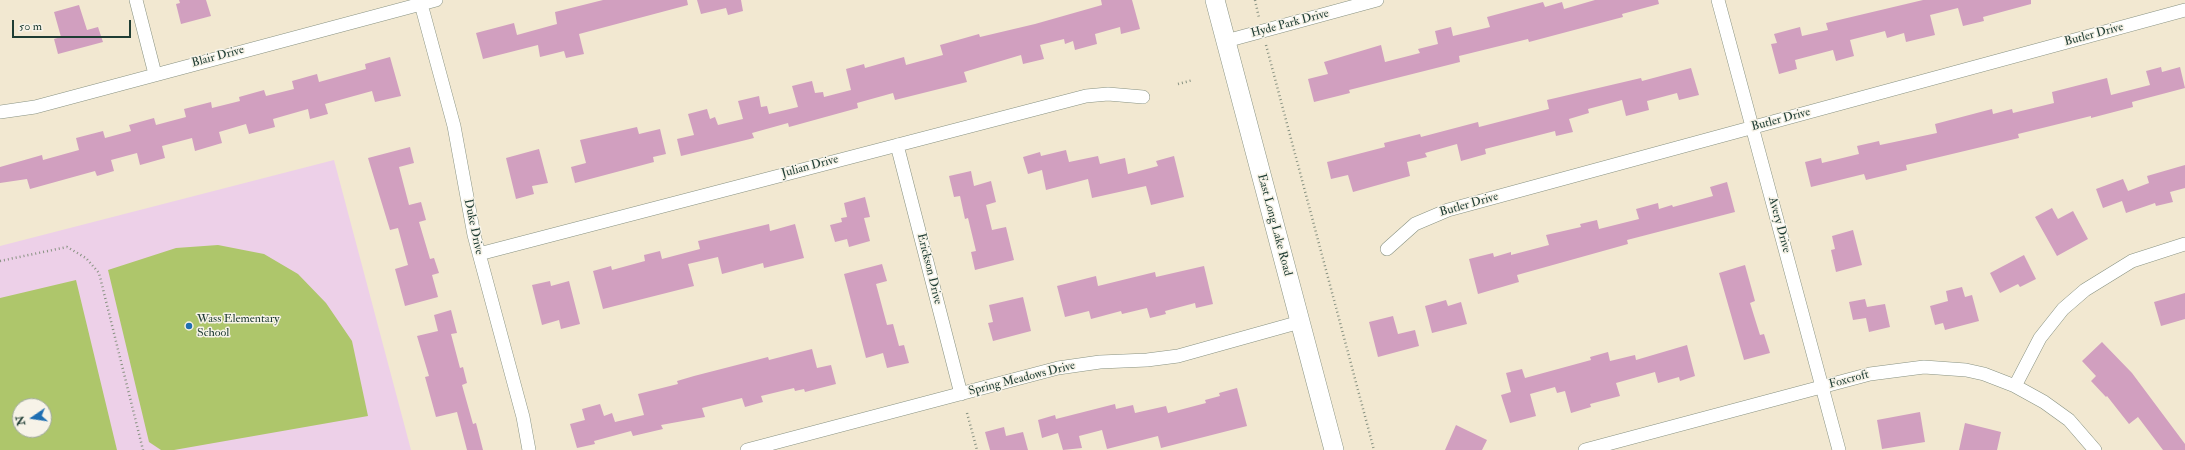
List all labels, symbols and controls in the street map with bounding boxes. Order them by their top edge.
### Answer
street label: Hyde Park Drive [1249,7,1331,41]
scale bar [14,12,133,38]
text: 50 m [19,19,42,34]
street label: Butler Drive [2063,20,2125,50]
street label: Blair Drive [190,43,246,71]
street label: Butler Drive [1750,105,1812,135]
street label: Julian Drive [780,153,840,181]
street label: East Long Lake Road [1253,172,1295,278]
street label: Butler Drive [1438,190,1500,220]
street label: Avery Drive [1765,196,1793,254]
street label: Duke Drive [460,198,486,256]
street label: Erickson Drive [913,232,945,306]
place label: Wass Elementary School [197,312,280,340]
marker: Wass Elementary School [184,321,194,331]
street label: Spring Meadows Drive [967,359,1077,399]
street label: Foxcroft [1827,368,1871,392]
north arrow [12,398,52,438]
text: N [13,414,28,427]

